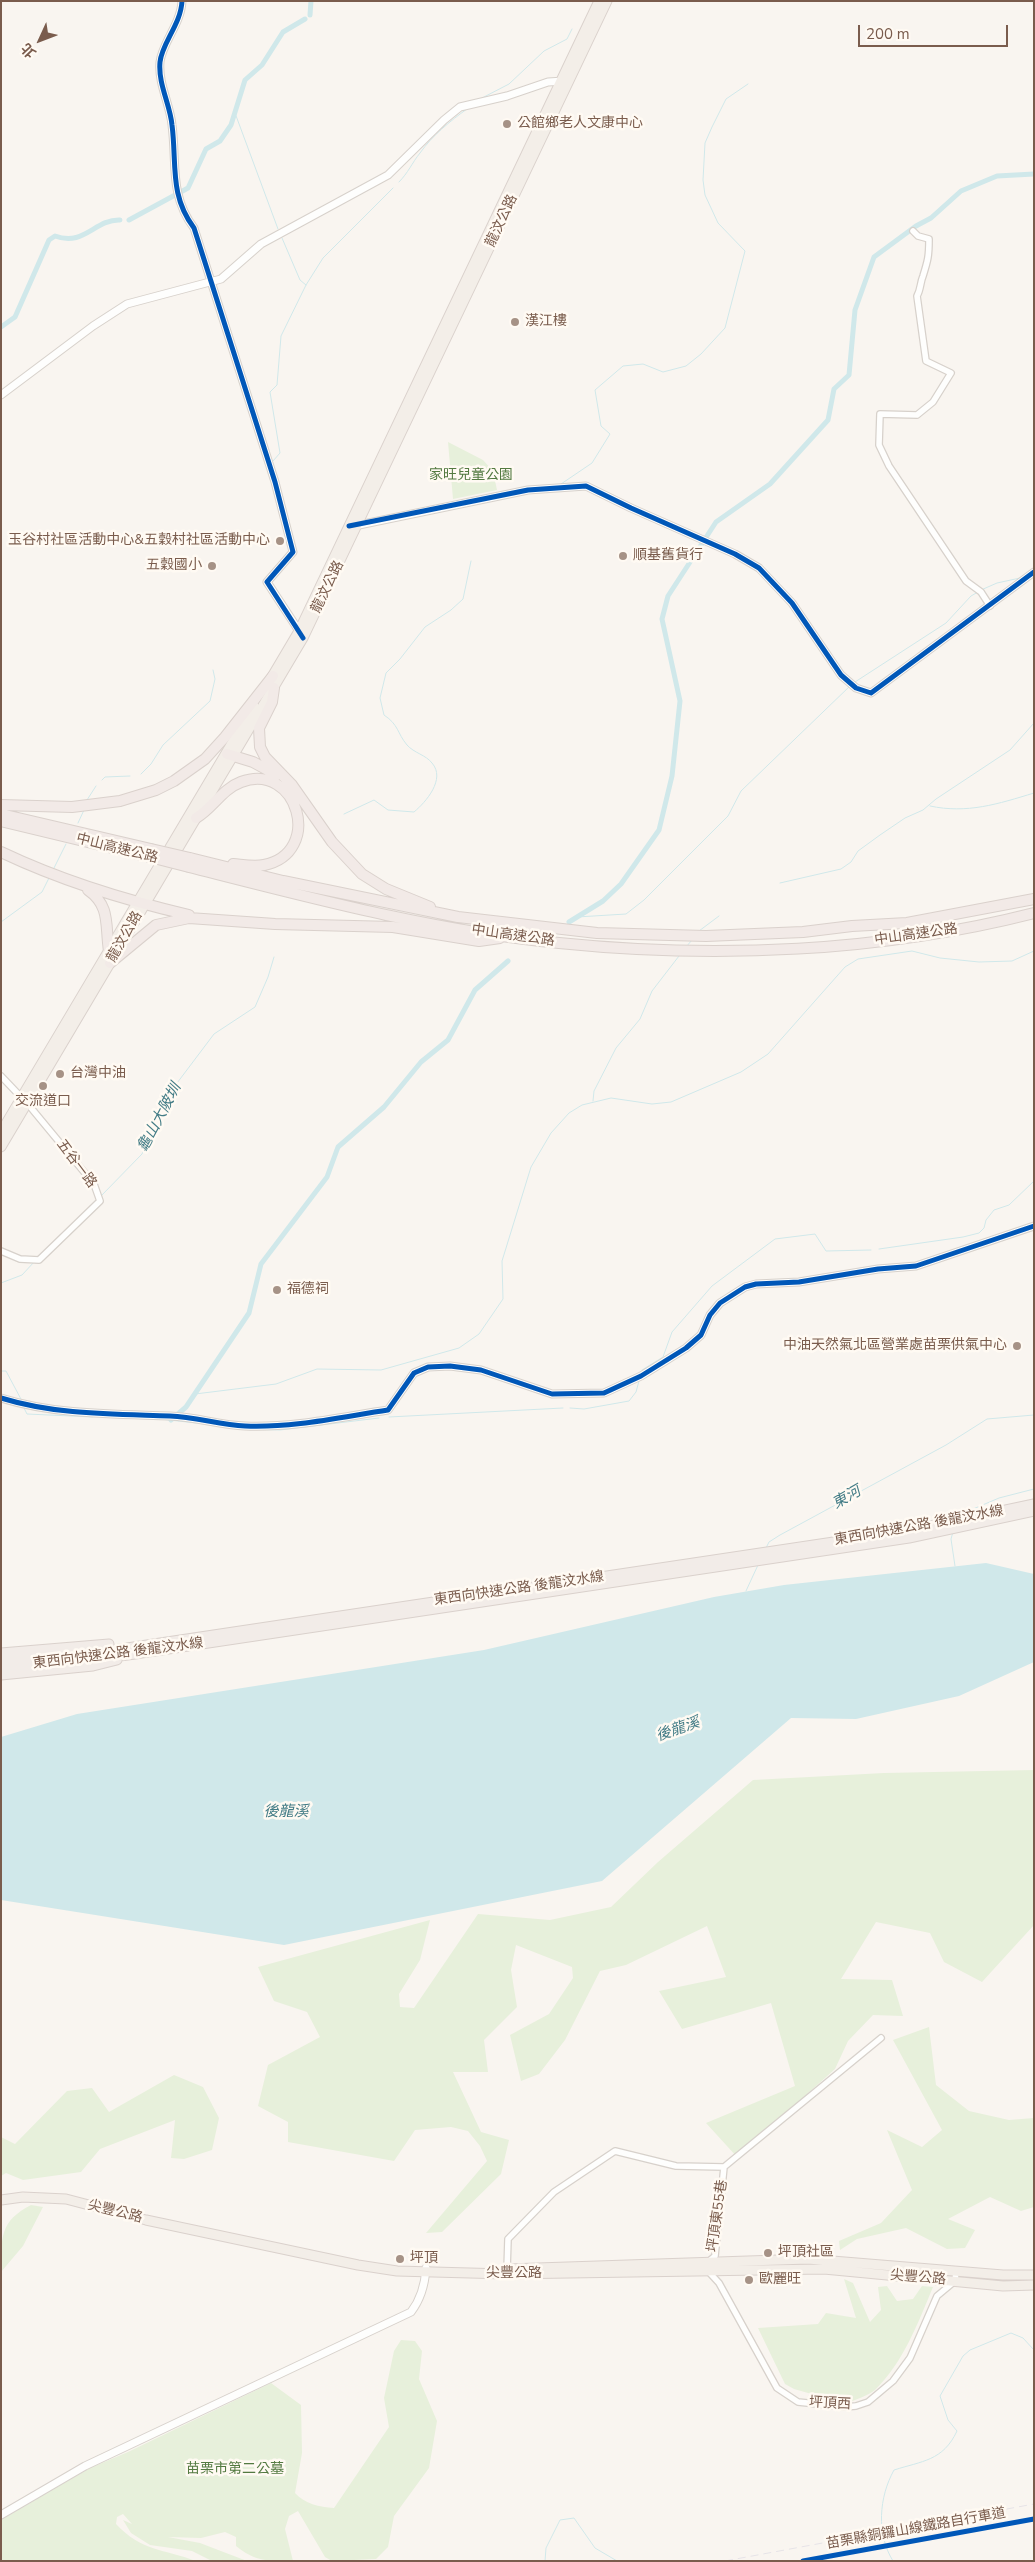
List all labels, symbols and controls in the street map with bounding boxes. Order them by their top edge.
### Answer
north arrow [15,15,65,65]
scale bar [860,15,1010,47]
text: 200 m [866,24,910,44]
text: 北 [17,39,40,62]
place label: 公館鄉老人文康中心 [517,116,643,132]
marker: 公館鄉老人文康中心 [501,118,513,130]
street label: 龍汶公路 [483,192,521,250]
place label: 漢江樓 [525,314,567,330]
marker: 漢江樓 [509,316,521,328]
park label: 家旺兒童公園 [429,468,513,484]
place label: 玉谷村社區活動中心&五穀村社區活動中心 [8,533,270,549]
marker: 玉谷村社區活動中心&五穀村社區活動中心 [274,535,286,547]
place label: 順基舊貨行 [633,548,703,564]
marker: 順基舊貨行 [617,550,629,562]
place label: 五穀國小 [146,558,202,574]
street label: 龍汶公路 [308,558,348,616]
marker: 五穀國小 [206,560,218,572]
street label: 中山高速公路 [74,831,160,867]
street label: 龍汶公路 [104,909,146,965]
street label: 中山高速公路 [873,921,959,949]
street label: 中山高速公路 [470,922,556,950]
place label: 台灣中油 [70,1066,126,1082]
marker: 台灣中油 [54,1068,66,1080]
marker: 交流道口 [37,1080,49,1092]
water label: 龜山大陂圳 [134,1081,186,1155]
place label: 交流道口 [15,1094,71,1110]
street label: 五谷一路 [52,1137,100,1191]
place label: 福德祠 [287,1282,329,1298]
marker: 福德祠 [271,1284,283,1296]
place label: 中油天然氣北區營業處苗栗供氣中心 [783,1338,1007,1354]
marker: 中油天然氣北區營業處苗栗供氣中心 [1011,1340,1023,1352]
water label: 東河 [830,1483,864,1513]
street label: 東西向快速公路 後龍汶水線 [833,1503,1005,1549]
street label: 東西向快速公路 後龍汶水線 [433,1569,605,1609]
street label: 東西向快速公路 後龍汶水線 [32,1635,204,1673]
water label: 後龍溪 [654,1714,702,1746]
water label: 後龍溪 [264,1803,308,1821]
street label: 坪頂東55巷 [705,2179,731,2253]
street label: 尖豐公路 [86,2197,144,2227]
place label: 坪頂社區 [778,2245,834,2261]
marker: 坪頂社區 [762,2247,774,2259]
place label: 坪頂 [410,2251,438,2267]
marker: 坪頂 [394,2253,406,2265]
street label: 尖豐公路 [486,2266,542,2282]
street label: 尖豐公路 [889,2267,947,2289]
place label: 歐麗旺 [759,2272,801,2288]
marker: 歐麗旺 [743,2274,755,2286]
street label: 坪頂西 [809,2395,851,2413]
park label: 苗栗市第二公墓 [186,2462,284,2478]
street label: 苗栗縣銅鑼山線鐵路自行車道 [825,2505,1007,2553]

